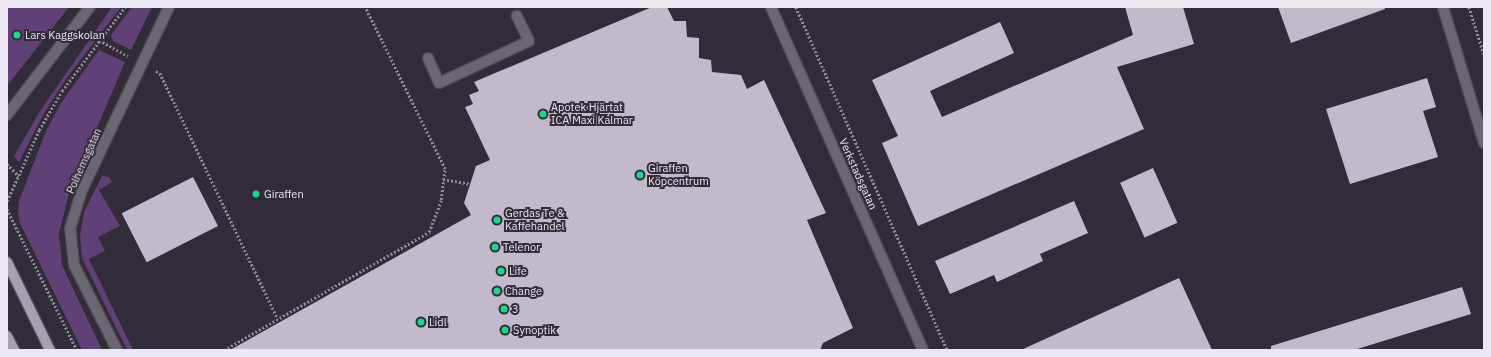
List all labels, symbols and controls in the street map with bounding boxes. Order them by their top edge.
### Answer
place label: Lars Kaggskolan [25,28,105,42]
marker: Lars Kaggskolan [12,30,22,40]
place label: Apotek Hjärtat ICA Maxi Kalmar [551,101,633,127]
marker: Apotek Hjärtat ICA Maxi Kalmar [538,109,548,119]
street label: Polhemsgatan [64,126,104,196]
street label: Verkstadsgatan [836,136,880,212]
place label: Giraffen Köpcentrum [648,162,709,188]
marker: Giraffen Köpcentrum [635,170,645,180]
place label: Giraffen [264,187,304,201]
marker: Giraffen [251,189,261,199]
place label: Gerdas Te & Kaffehandel [505,207,565,233]
marker: Gerdas Te & Kaffehandel [492,215,502,225]
place label: Telenor [503,240,540,254]
marker: Telenor [490,242,500,252]
place label: Life [509,264,527,278]
marker: Life [496,266,506,276]
place label: Change [505,284,542,298]
marker: Change [492,286,502,296]
place label: 3 [512,302,519,316]
marker: 3 [499,304,509,314]
place label: Lidl [429,315,447,329]
marker: Lidl [416,317,426,327]
place label: Synoptik [513,323,556,337]
marker: Synoptik [500,325,510,335]

